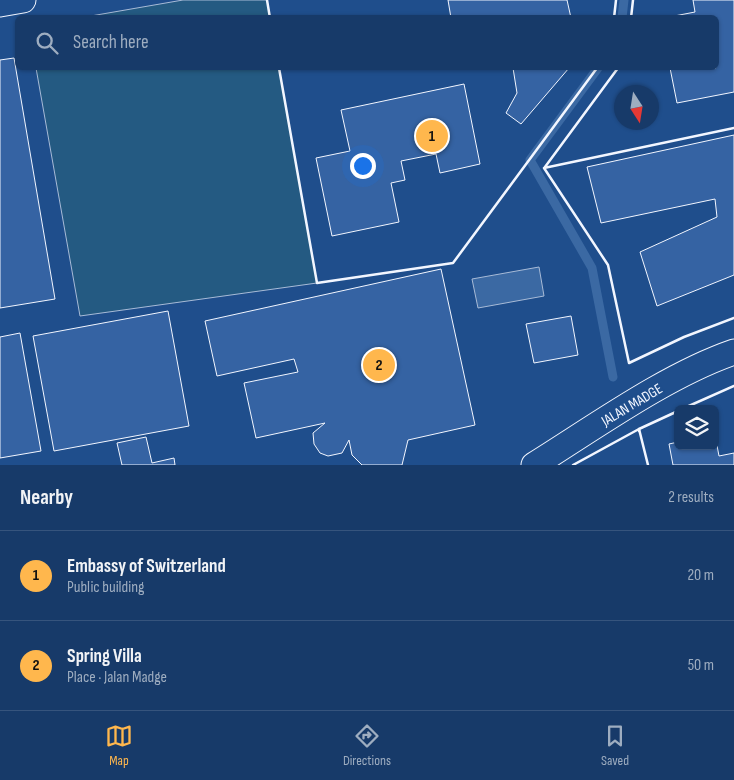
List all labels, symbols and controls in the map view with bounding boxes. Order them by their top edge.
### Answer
search box [15,15,719,70]
icon: search [33,29,61,57]
text: Search here [73,31,149,54]
north arrow [614,85,659,130]
pin: 1 [416,117,448,155]
your location [350,153,376,179]
pin: 2 [363,346,395,384]
street label: JALAN MADGE [597,379,666,431]
map controls [674,405,719,450]
button: layers [674,405,719,450]
text: Nearby [20,485,73,510]
text: 2 results [668,488,714,507]
text: Embassy of Switzerland [67,555,226,578]
text: 1 [33,566,39,585]
text: 20 m [687,566,714,585]
text: Public building [67,578,144,597]
text: Spring Villa [67,645,142,668]
text: 2 [32,656,40,675]
text: 50 m [688,656,714,675]
text: Place · Jalan Madge [67,668,167,687]
tab: Map [105,722,133,769]
tab: Directions [343,722,391,769]
tab: Saved [601,722,629,769]

